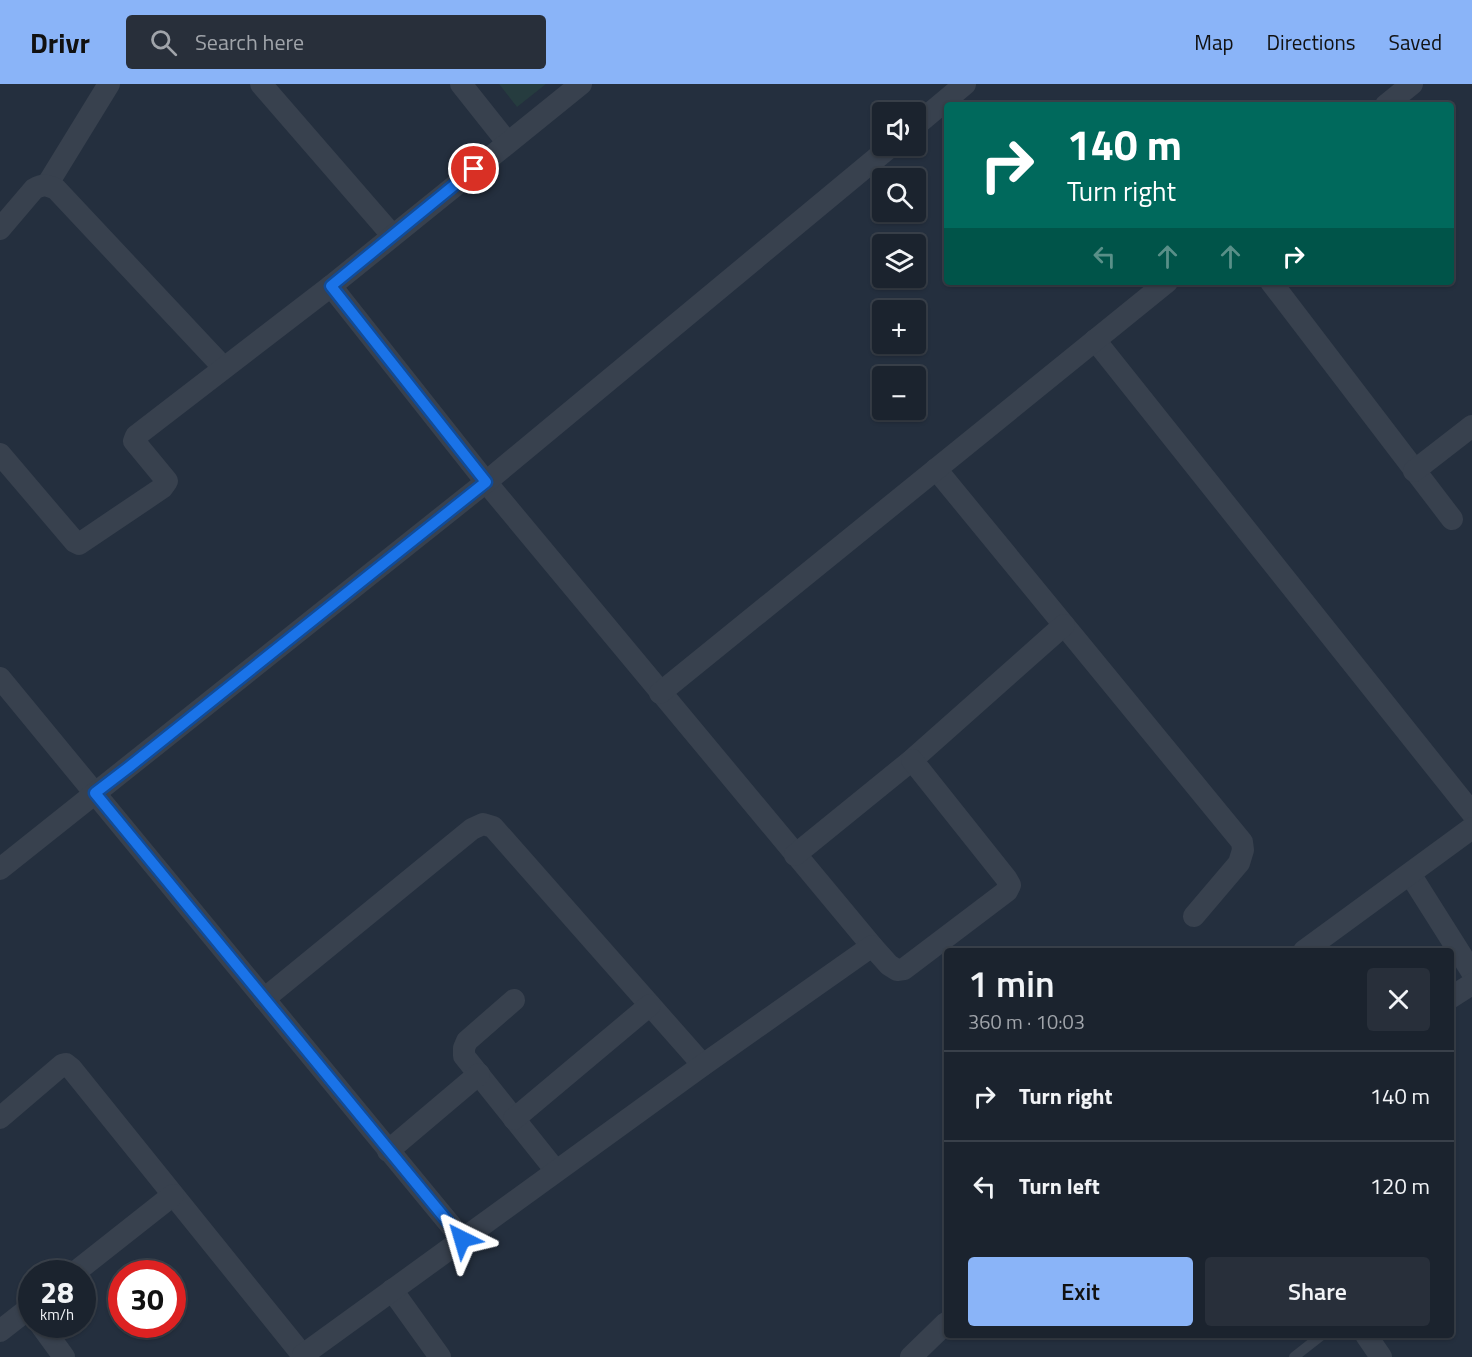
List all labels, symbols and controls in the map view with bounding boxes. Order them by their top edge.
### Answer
search box [126,15,546,69]
text: Drivr [30,21,90,64]
text: Search here [195,25,304,59]
icon: search [147,26,180,59]
text: Map [1194,26,1234,58]
text: Directions [1267,26,1356,58]
text: Saved [1389,26,1442,58]
map controls [872,102,926,420]
button: sound [872,102,926,156]
text: 140 m [1067,112,1182,176]
icon: right [968,126,1046,204]
pin [448,143,499,194]
icon: arrive [457,152,490,185]
button: search [872,168,926,222]
text: Turn right [1067,170,1176,211]
button: layers [872,234,926,288]
icon: left [1088,240,1121,273]
icon: ahead [1151,240,1184,273]
icon: ahead [1214,240,1247,273]
icon: right [1277,240,1310,273]
button: + [872,300,926,354]
button: − [872,366,926,420]
text: 1 min [968,956,1055,1011]
button: close [1367,968,1430,1031]
text: 360 m · 10:03 [968,1006,1085,1037]
text: Turn right [1019,1079,1113,1113]
text: 140 m [1370,1079,1430,1113]
icon: right [968,1080,1001,1113]
text: Turn left [1019,1169,1100,1203]
text: 120 m [1370,1169,1430,1203]
icon: left [968,1170,1001,1203]
position arrow [430,1207,494,1271]
button: Exit [968,1257,1193,1326]
button: Share [1205,1257,1430,1326]
speed limit sign: 30 [108,1260,186,1338]
text: 28 [40,1269,74,1315]
text: km/h [40,1303,74,1326]

